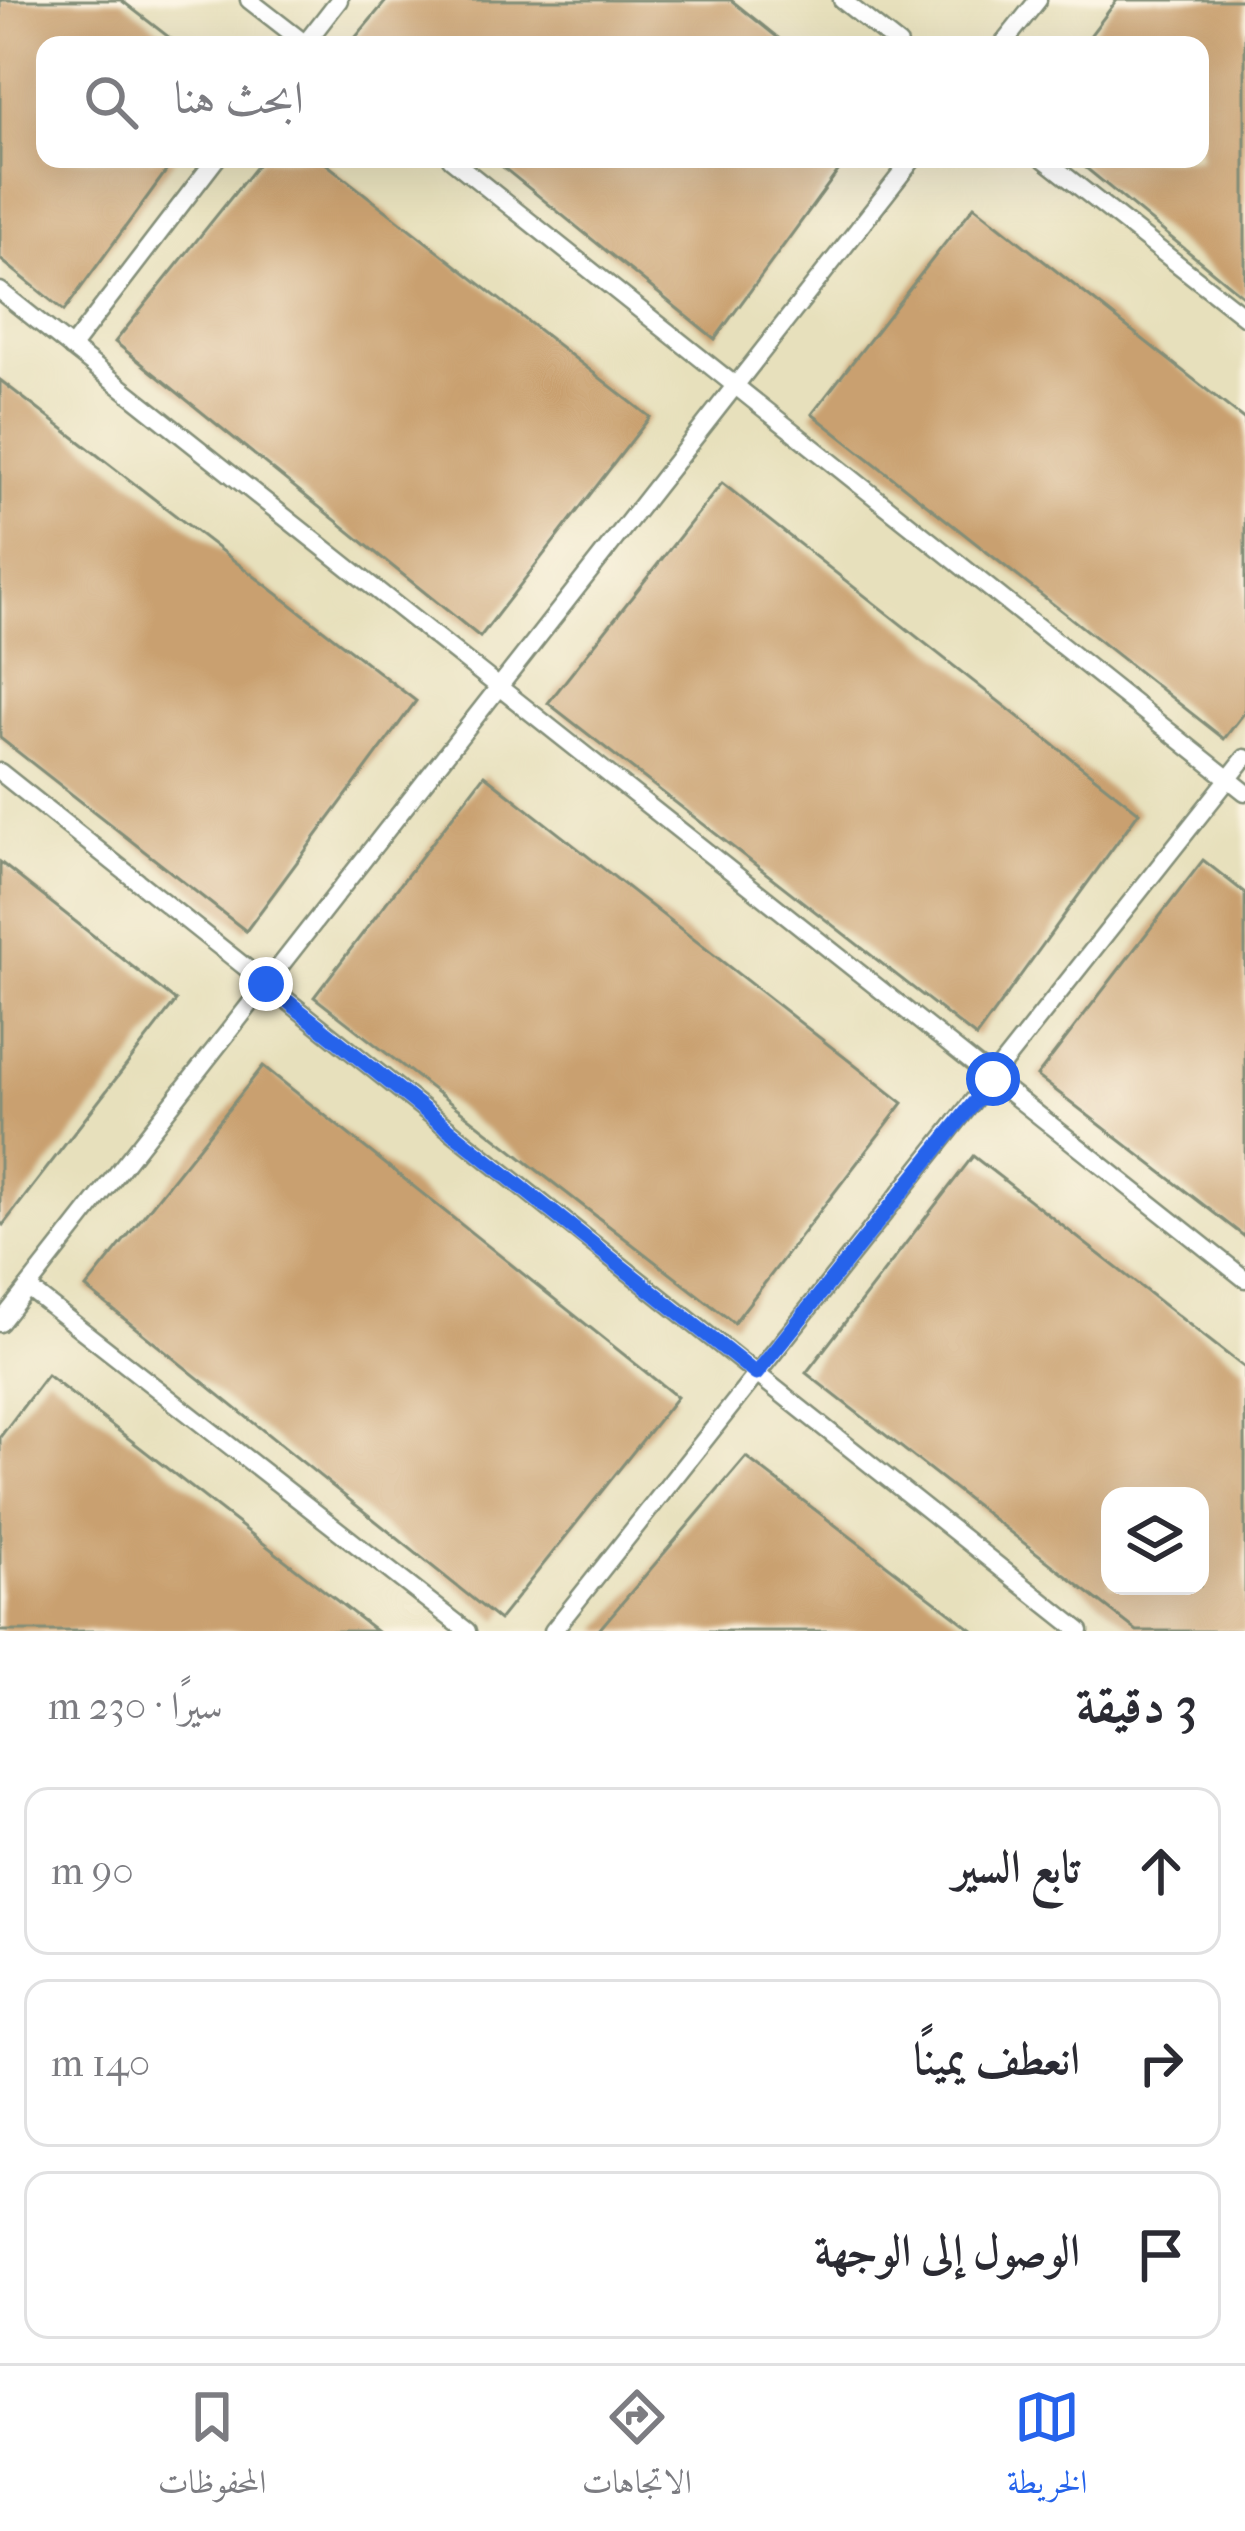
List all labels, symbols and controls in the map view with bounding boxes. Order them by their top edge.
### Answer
search box [36,36,1209,168]
icon: search [78,69,144,135]
text: ابحث هنا [174,72,304,125]
route end [239,957,293,1011]
route start [966,1052,1020,1106]
map controls [1101,1487,1209,1595]
button: layers [1101,1487,1209,1595]
text: 3 دقيقة [1076,1675,1197,1735]
text: سيرًا · 230 m [48,1683,223,1729]
icon: ahead [1128,1838,1194,1904]
text: تابع السير [953,1841,1080,1894]
text: 90 m [51,1848,134,1894]
icon: right [1128,2030,1194,2096]
text: انعطف يمينًا [914,2033,1080,2086]
text: 140 m [51,2040,150,2086]
icon: arrive [1128,2222,1194,2288]
text: الوصول إلى الوجهة [814,2225,1080,2278]
tab: المحفوظات [158,2384,266,2514]
tab: الاتجاهات [582,2384,692,2514]
tab: الخريطة [1007,2384,1087,2514]

